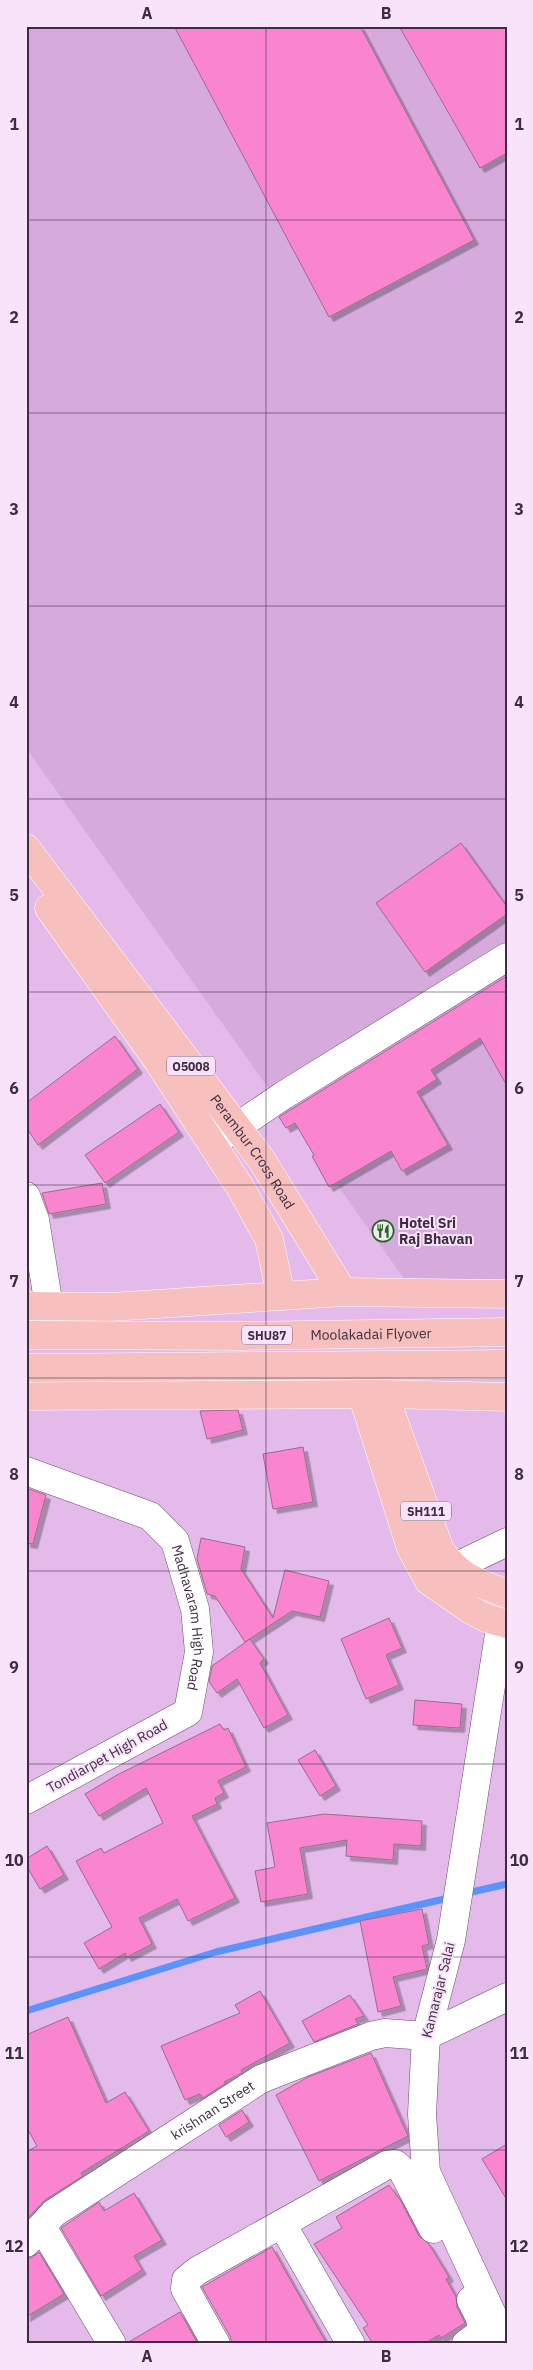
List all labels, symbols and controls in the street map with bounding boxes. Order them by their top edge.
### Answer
text: A [142,3,153,23]
text: B [381,3,392,23]
text: 1 [9,114,19,134]
text: 1 [514,114,524,134]
text: 2 [9,307,19,327]
text: 2 [514,307,524,327]
text: 3 [9,499,19,519]
text: 3 [514,499,524,519]
text: 4 [9,692,19,712]
text: 4 [514,692,524,712]
text: 5 [9,885,19,905]
text: 5 [514,885,524,905]
road number: O5008 [167,1056,215,1076]
text: 6 [9,1078,19,1098]
text: 6 [514,1078,524,1098]
street label: Perambur Cross Road [206,1091,299,1212]
place label: Hotel Sri Raj Bhavan [399,1214,473,1248]
restaurant icon: Hotel Sri Raj Bhavan [371,1219,395,1243]
text: 7 [9,1271,19,1291]
text: 7 [514,1271,524,1291]
street label: Moolakadai Flyover [310,1324,432,1344]
road number: SHU87 [242,1326,292,1344]
text: 8 [9,1464,19,1484]
text: 8 [514,1464,524,1484]
road number: SH111 [401,1502,451,1520]
street label: Madhavaram High Road [168,1543,208,1692]
text: 9 [9,1657,19,1677]
text: 9 [514,1657,524,1677]
street label: Tondiarpet High Road [43,1715,171,1797]
text: 10 [4,1850,24,1870]
text: 10 [509,1850,529,1870]
street label: Kamarajar Salai [417,1940,459,2040]
text: 11 [4,2043,24,2063]
text: 11 [509,2043,529,2063]
street label: krishnan Street [167,2077,258,2144]
text: 12 [4,2236,24,2256]
text: 12 [509,2236,529,2256]
text: A [142,2346,153,2366]
text: B [381,2346,392,2366]

